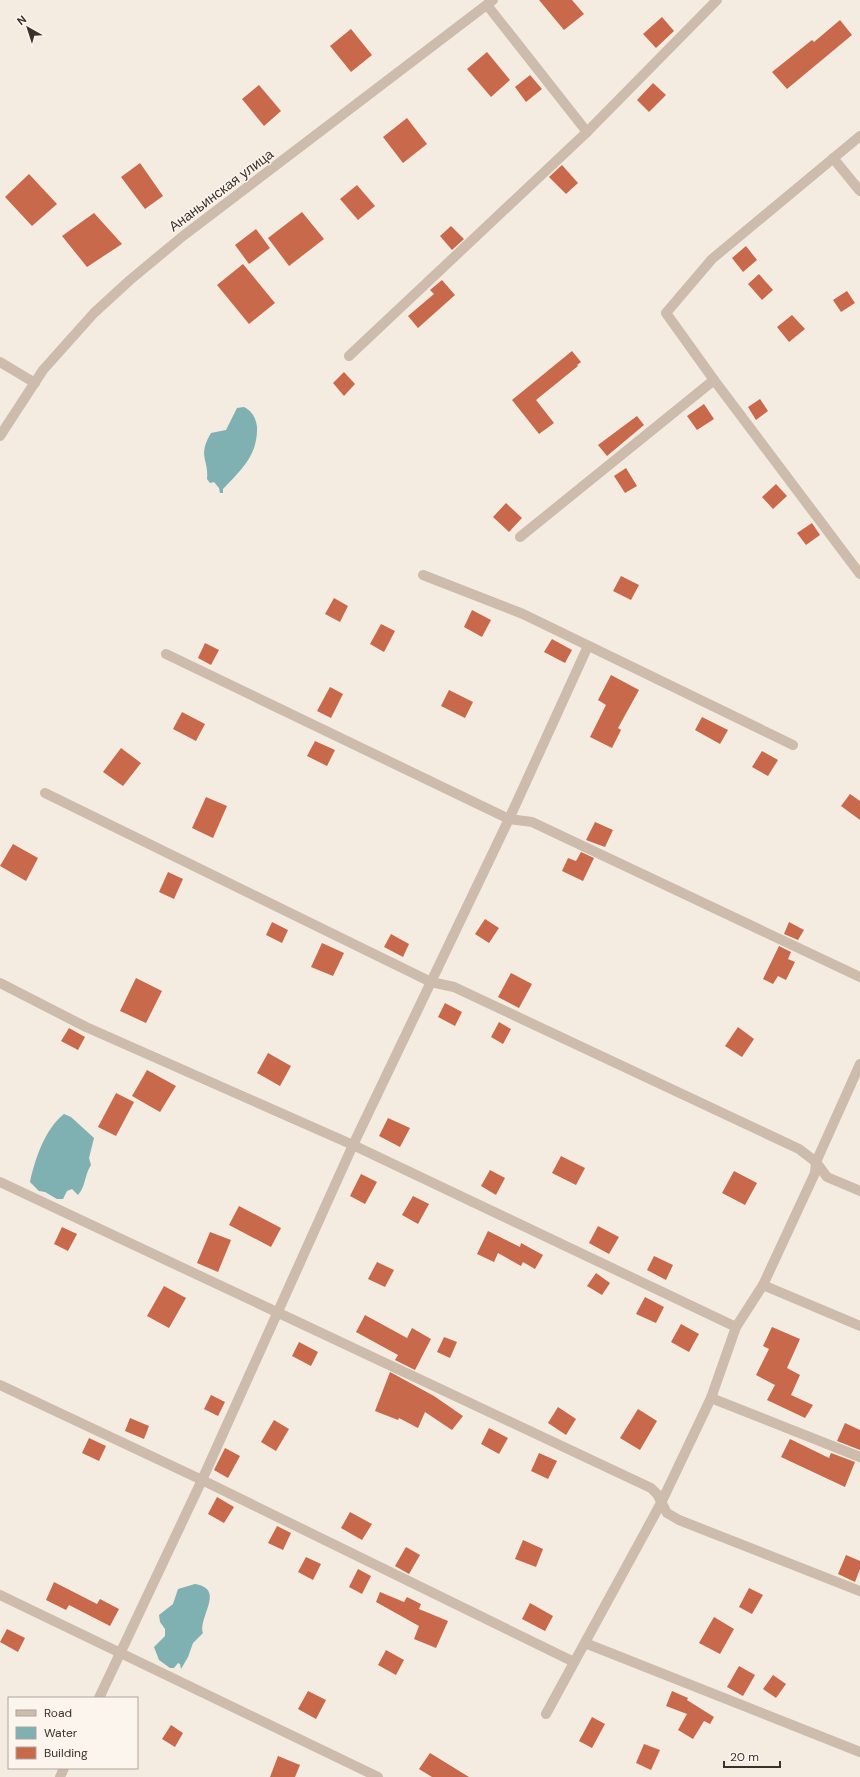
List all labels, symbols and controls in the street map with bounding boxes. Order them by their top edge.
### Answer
north arrow [8,8,48,48]
text: N [14,12,29,28]
street label: Ананьинская улица [165,145,277,235]
legend [8,1697,138,1769]
text: Road [44,1705,72,1721]
text: Water [44,1725,78,1741]
scale bar [724,1743,780,1769]
text: Building [44,1745,88,1761]
text: 20 m [730,1749,759,1765]

